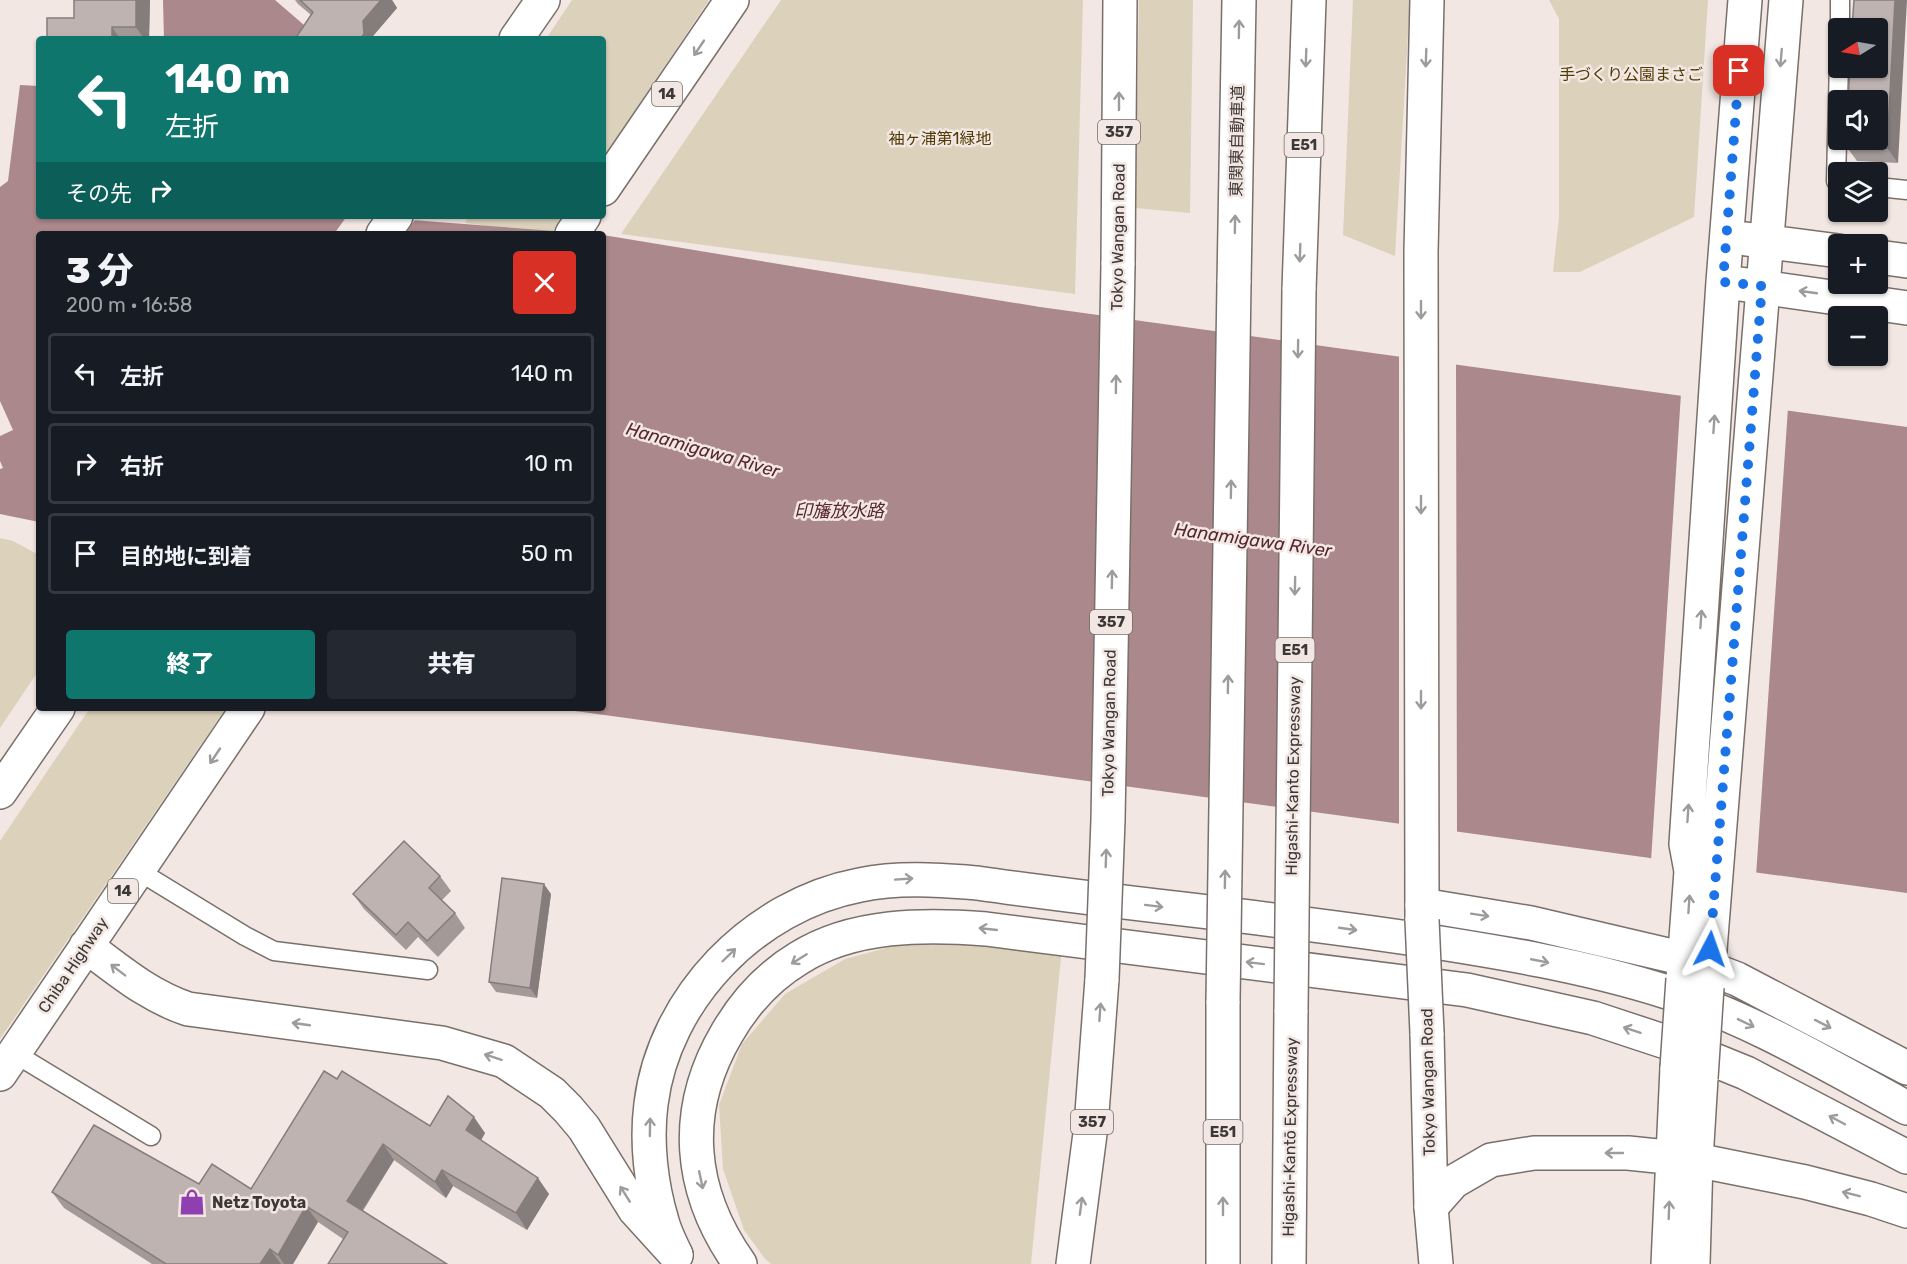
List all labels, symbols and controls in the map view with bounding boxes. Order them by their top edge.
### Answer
north arrow [1828,18,1888,78]
map controls [1828,18,1888,366]
one-way arrow [1233,20,1245,40]
one-way arrow [693,40,705,56]
pin [1713,45,1764,96]
one-way arrow [1301,48,1312,68]
one-way arrow [1420,48,1432,68]
one-way arrow [1775,48,1786,68]
text: 140 m [165,54,291,104]
icon: arrive [1722,54,1755,87]
icon: left [66,60,144,138]
park label: 手づくり公園まさご [1559,65,1703,84]
road number: 14 [652,82,682,106]
street label: 東関東自動車道 [1227,85,1247,197]
button: sound [1828,90,1888,150]
one-way arrow [1113,92,1125,112]
text: 左折 [165,111,219,143]
road number: 357 [1098,120,1140,144]
park label: 袖ヶ浦第1緑地 [889,129,991,148]
road number: E51 [1284,133,1324,157]
button: layers [1828,162,1888,222]
street label: Tokyo Wangan Road [1107,163,1129,311]
icon: right [144,174,177,207]
text: その先 [66,180,132,207]
one-way arrow [1229,215,1241,235]
button: + [1828,234,1888,294]
one-way arrow [1295,243,1306,263]
text: 3 分 [66,249,134,292]
button: close [513,251,576,314]
one-way arrow [1798,287,1818,298]
text: 200 m · 16:58 [66,293,193,317]
one-way arrow [1415,299,1427,319]
button: − [1828,306,1888,366]
one-way arrow [1292,338,1304,358]
icon: left [69,357,102,390]
text: 140 m [511,360,573,387]
text: 左折 [120,363,164,390]
one-way arrow [1110,374,1121,394]
one-way arrow [1709,415,1720,435]
water label: Hanamigawa River [624,418,783,483]
icon: right [69,447,102,480]
text: 10 m [525,450,573,477]
text: 右折 [120,453,164,480]
one-way arrow [1225,480,1237,500]
one-way arrow [1415,494,1427,514]
water label: 印旛放水路 [794,500,886,522]
water label: Hanamigawa River [1173,518,1334,562]
icon: arrive [69,537,102,570]
text: 50 m [521,540,573,567]
text: 目的地に到着 [120,543,252,570]
one-way arrow [1106,569,1118,589]
one-way arrow [1290,575,1301,595]
one-way arrow [1696,609,1707,629]
road number: 357 [1090,610,1132,634]
button: 終了 [66,630,315,699]
button: 共有 [327,630,576,699]
road number: E51 [1276,638,1314,662]
street label: Tokyo Wangan Road [1098,649,1120,797]
one-way arrow [1222,675,1234,695]
street label: Higashi-Kanto Expressway [1282,676,1304,876]
one-way arrow [1415,689,1427,709]
one-way arrow [209,748,221,764]
one-way arrow [1683,804,1694,824]
one-way arrow [1101,848,1112,868]
one-way arrow [1219,870,1231,890]
one-way arrow [894,873,913,884]
road number: 14 [108,879,138,903]
one-way arrow [1684,894,1695,914]
one-way arrow [1144,901,1163,912]
one-way arrow [1469,910,1489,921]
street label: Chiba Highway [34,914,112,1016]
position arrow [1678,917,1742,981]
one-way arrow [978,923,998,934]
one-way arrow [1337,923,1357,934]
one-way arrow [721,947,736,962]
one-way arrow [791,953,808,965]
one-way arrow [1530,956,1549,967]
one-way arrow [1246,957,1266,968]
one-way arrow [111,964,127,976]
one-way arrow [1094,1003,1105,1022]
street label: Tokyo Wangan Road [1417,1008,1439,1156]
one-way arrow [1737,1018,1755,1030]
one-way arrow [292,1019,311,1030]
one-way arrow [1814,1019,1832,1031]
one-way arrow [1623,1024,1642,1035]
street label: Higashi-Kantō Expressway [1279,1037,1301,1237]
one-way arrow [484,1050,503,1061]
road number: 357 [1071,1110,1113,1134]
one-way arrow [1828,1114,1846,1125]
one-way arrow [645,1118,656,1138]
road number: E51 [1204,1120,1242,1144]
one-way arrow [1605,1147,1625,1159]
one-way arrow [696,1170,708,1189]
one-way arrow [619,1186,631,1203]
shop icon: Netz Toyota [177,1187,207,1217]
one-way arrow [1842,1187,1861,1199]
place label: Netz Toyota [212,1193,306,1212]
one-way arrow [1217,1196,1229,1216]
one-way arrow [1075,1197,1086,1216]
one-way arrow [1664,1201,1675,1221]

